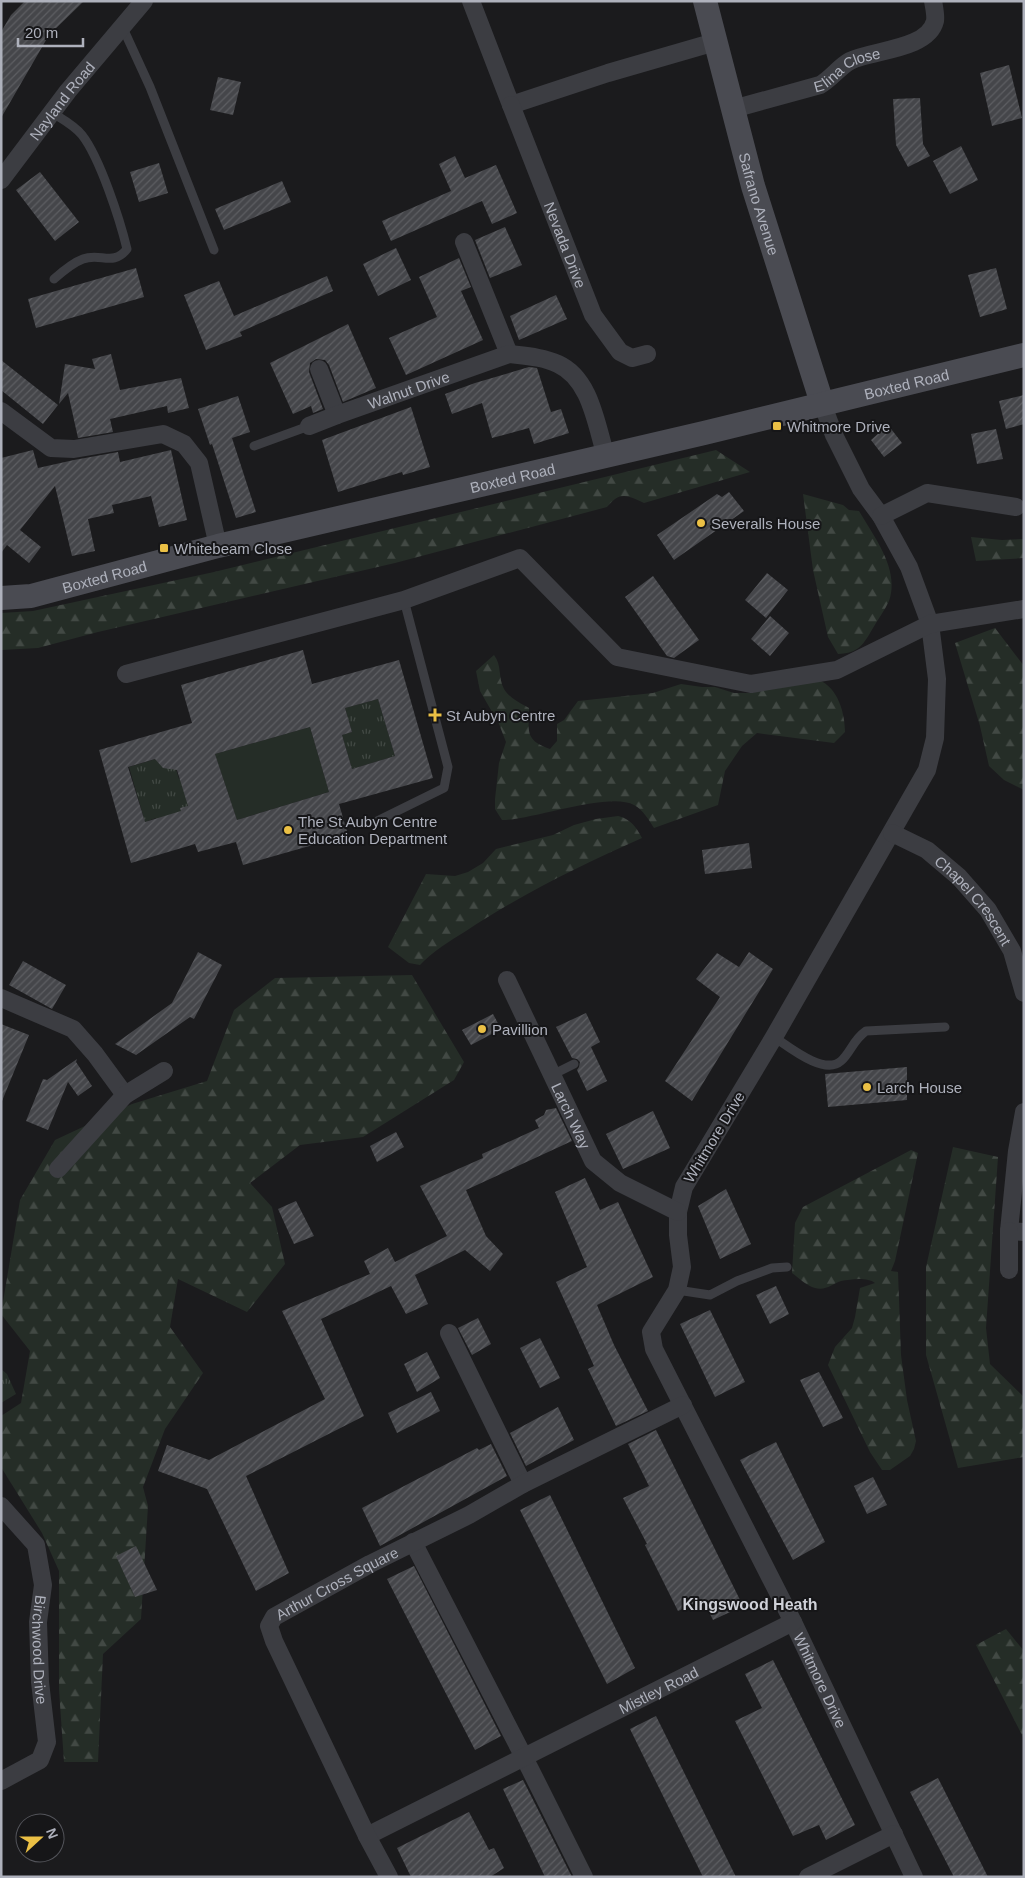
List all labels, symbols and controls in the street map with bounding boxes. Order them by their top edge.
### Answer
scale bar [18,15,82,47]
text: 20 m [25,24,58,41]
street label: Elina Close [812,44,882,95]
street label: Nayland Road [26,58,98,143]
street label: Safrano Avenue [736,151,783,257]
street label: Nevada Drive [541,199,590,290]
street label: Boxted Road [862,365,951,402]
street label: Walnut Drive [365,367,452,412]
place label: Whitmore Drive [787,418,890,435]
marker: Whitmore Drive [771,420,783,432]
street label: Boxted Road [468,459,557,496]
place label: Severalls House [711,515,820,532]
marker: Severalls House [695,517,707,529]
place label: Whitebeam Close [174,540,292,557]
marker: Whitebeam Close [158,542,170,554]
street label: Boxted Road [60,557,148,596]
place label: St Aubyn Centre [446,707,555,724]
marker: St Aubyn Centre [428,708,442,722]
place label: The St Aubyn Centre Education Department [298,813,448,847]
marker: The St Aubyn Centre Education Department [282,824,294,836]
street label: Chapel Crescent [932,852,1016,949]
place label: Pavillion [492,1021,548,1038]
marker: Pavillion [476,1023,488,1035]
place label: Larch House [877,1079,962,1096]
street label: Larch Way [548,1080,595,1152]
marker: Larch House [861,1081,873,1093]
street label: Whitmore Drive [680,1088,748,1186]
street label: Arthur Cross Square [272,1543,401,1623]
street label: Birchwood Drive [29,1594,51,1705]
district label: Kingswood Heath [682,1596,818,1613]
street label: Whitmore Drive [791,1630,850,1730]
street label: Mistley Road [616,1663,701,1717]
north arrow [15,1813,65,1863]
text: N [43,1826,61,1841]

